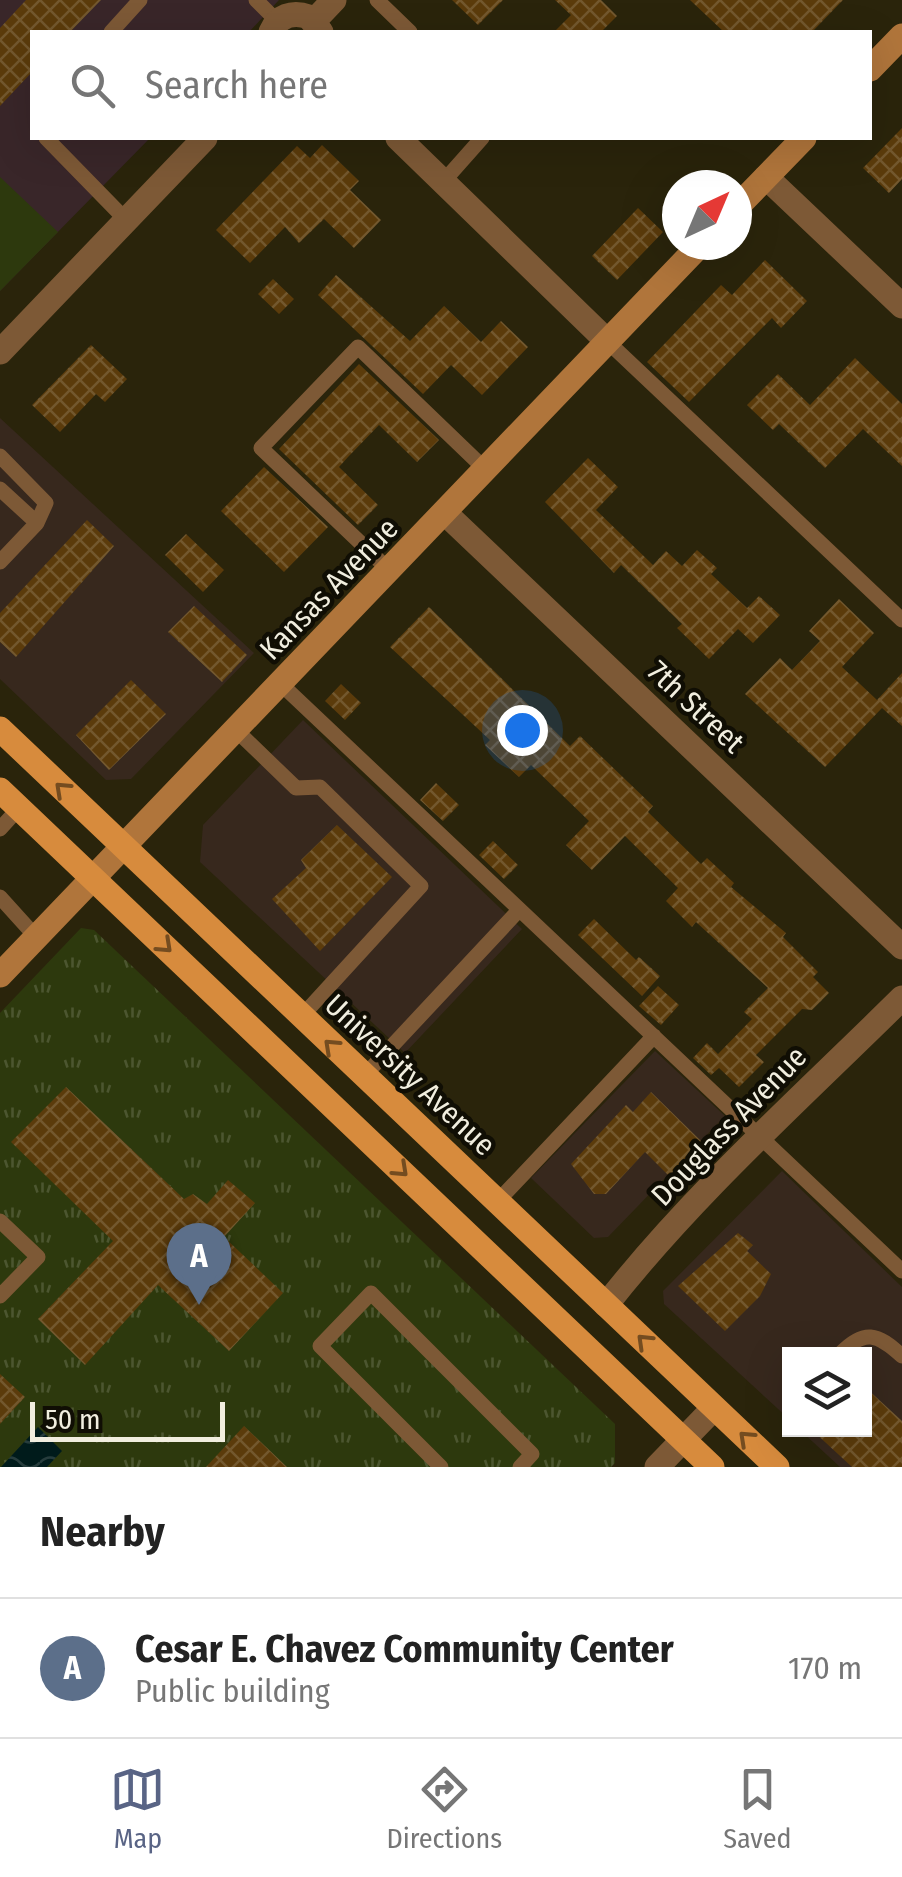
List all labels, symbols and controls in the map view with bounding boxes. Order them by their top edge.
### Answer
search box [30,30,872,140]
icon: search [65,58,120,113]
text: Search here [145,62,328,108]
north arrow [662,170,752,260]
street label: Kansas Avenue [252,511,406,667]
street label: 7th Street [640,653,752,761]
your location [497,705,548,756]
one-way arrow [56,783,74,801]
one-way arrow [153,934,172,952]
street label: University Avenue [317,987,503,1163]
street label: Douglass Avenue [644,1039,814,1213]
one-way arrow [324,1040,343,1058]
one-way arrow [389,1158,408,1176]
pin: A [166,1222,232,1305]
one-way arrow [637,1335,655,1353]
map controls [782,1347,872,1437]
button: layers [782,1347,872,1437]
scale bar [30,1397,225,1442]
text: 50 m [45,1403,101,1436]
one-way arrow [739,1432,757,1450]
text: Nearby [40,1507,165,1557]
text: Cesar E. Chavez Community Center [135,1626,674,1672]
text: A [64,1649,81,1687]
text: 170 m [788,1649,862,1687]
text: Public building [135,1672,330,1710]
tab: Map [110,1762,165,1855]
tab: Directions [386,1762,502,1855]
tab: Saved [723,1762,792,1855]

